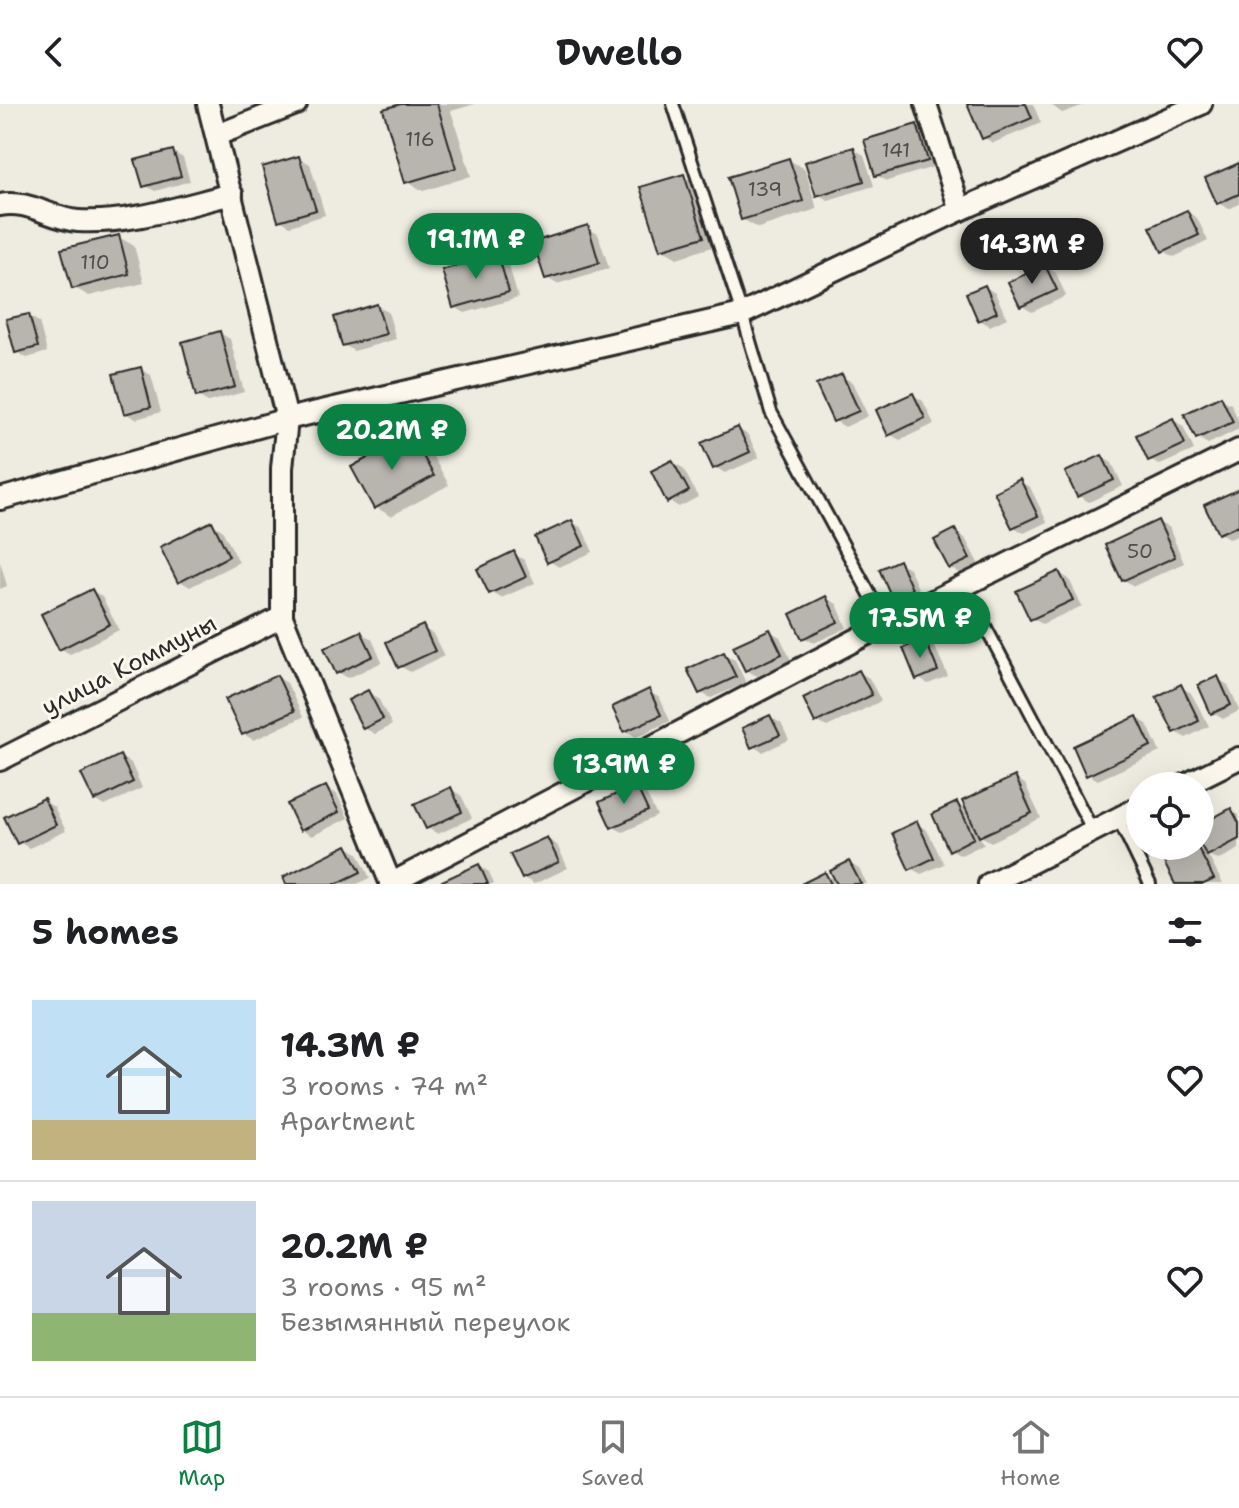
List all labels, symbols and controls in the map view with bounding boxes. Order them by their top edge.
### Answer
text: Dwello [556,28,683,77]
icon: back [32,30,76,74]
icon: heart [1163,30,1207,74]
house number: 116 [405,126,435,152]
house number: 141 [882,137,910,163]
house number: 139 [748,176,782,202]
pin: 19.1M ₽ [402,213,550,281]
pin: 14.3M ₽ [958,218,1106,286]
text: 19.1M ₽ [426,221,526,256]
text: 14.3M ₽ [978,226,1086,261]
house number: 110 [80,249,110,275]
pin: 20.2M ₽ [318,404,466,472]
text: 20.2M ₽ [335,412,449,447]
house number: 50 [1127,538,1153,564]
pin: 17.5M ₽ [846,592,994,660]
text: 17.5M ₽ [867,600,973,635]
street label: улица Коммуны [36,607,222,723]
pin: 13.9M ₽ [550,738,698,806]
text: 13.9M ₽ [572,746,676,781]
map controls [1126,772,1214,860]
button: locate [1126,772,1214,860]
text: 5 homes [32,909,179,955]
icon: filters [1163,910,1207,954]
text: 14.3M ₽ [280,1022,420,1068]
icon: home [96,1032,192,1128]
icon: heart [1163,1058,1207,1102]
text: 3 rooms · 74 m² [280,1068,488,1103]
text: Apartment [280,1103,416,1138]
text: 20.2M ₽ [280,1223,428,1269]
icon: home [96,1233,192,1329]
icon: heart [1163,1259,1207,1303]
text: 3 rooms · 95 m² [280,1269,487,1304]
text: Безымянный переулок [280,1304,570,1339]
tab: Map [178,1415,225,1492]
tab: Saved [582,1415,644,1492]
tab: Home [1000,1415,1061,1492]

